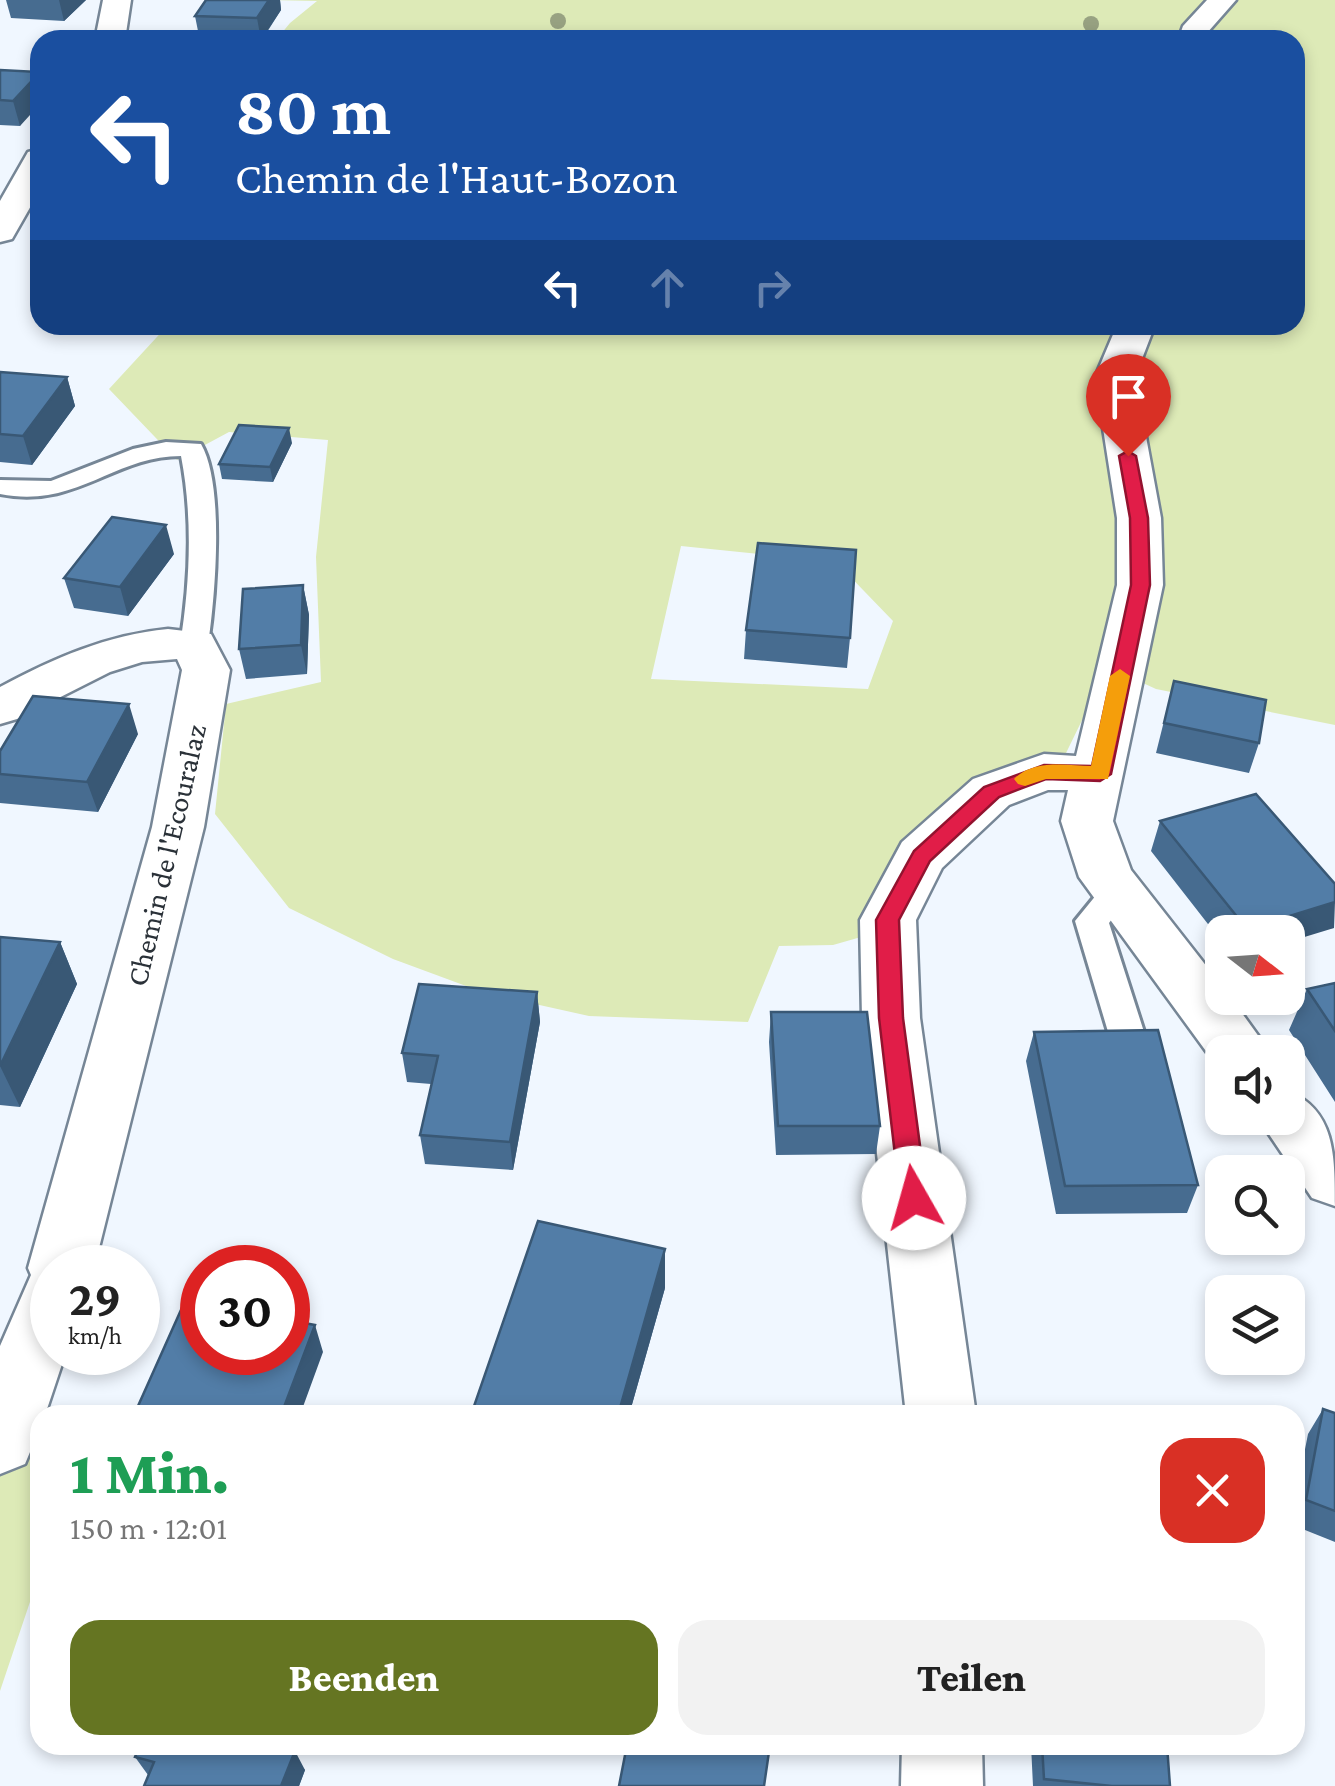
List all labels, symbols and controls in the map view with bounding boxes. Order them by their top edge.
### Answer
icon: left [70,70,200,200]
text: 80 m [235,71,391,149]
text: Chemin de l'Haut-Bozon [235,153,678,203]
icon: left [535,260,590,315]
icon: ahead [640,260,695,315]
icon: right [745,260,800,315]
pin [1086,354,1171,457]
icon: arrive [1101,369,1156,424]
street label: Chemin de l'Ecouralaz [120,721,212,989]
north arrow [1205,915,1305,1015]
map controls [1205,915,1305,1375]
button: sound [1205,1035,1305,1135]
position arrow [862,1146,966,1250]
button: search [1205,1155,1305,1255]
speed limit sign: 30 [180,1245,310,1375]
text: 29 [69,1270,121,1326]
button: layers [1205,1275,1305,1375]
text: km/h [68,1322,122,1349]
button: close [1160,1438,1265,1543]
text: 1 Min. [70,1439,229,1506]
text: 150 m · 12:01 [70,1510,227,1546]
button: Beenden [70,1620,658,1735]
button: Teilen [678,1620,1265,1735]

